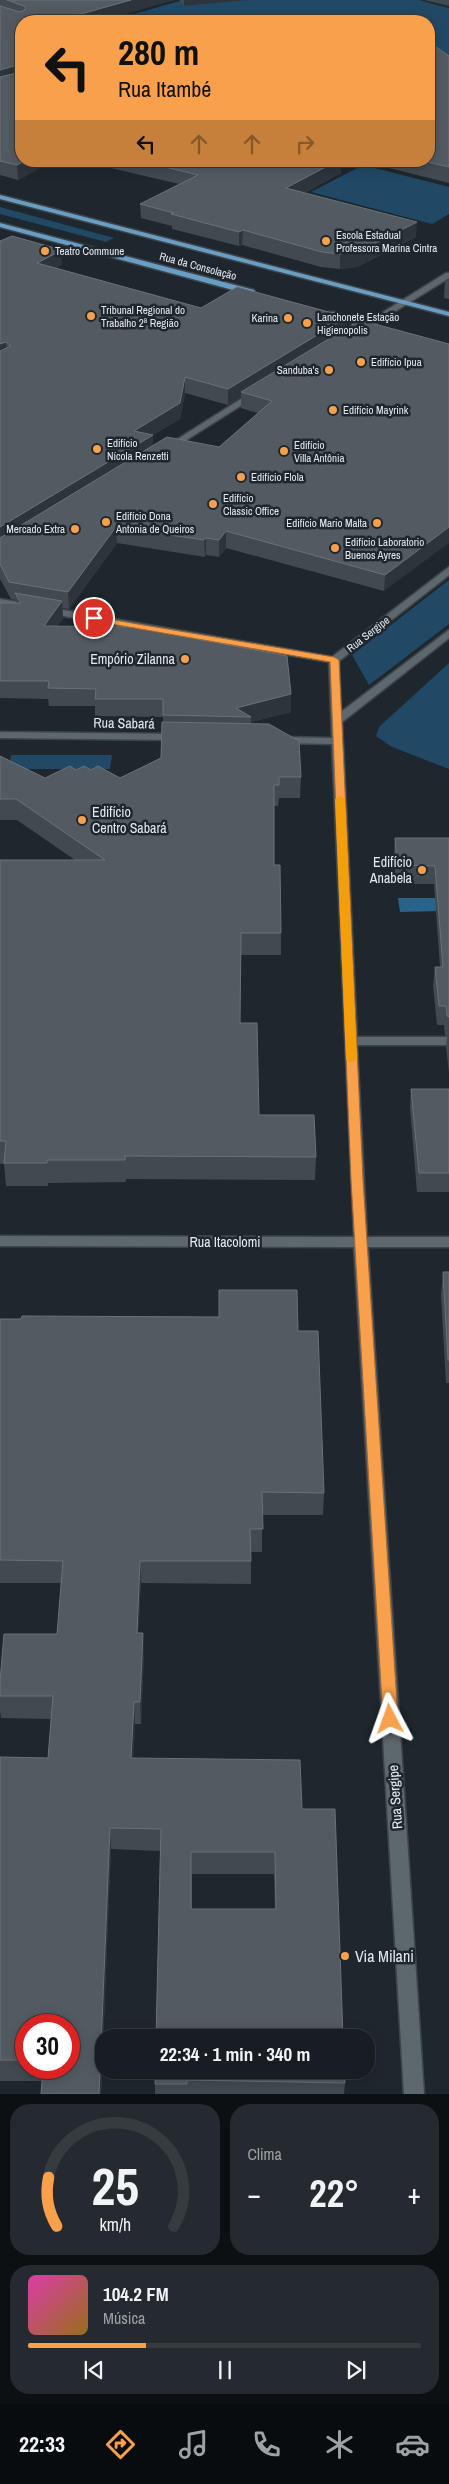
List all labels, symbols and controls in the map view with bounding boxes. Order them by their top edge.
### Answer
text: 280 m [118,29,199,76]
icon: left [35,35,100,100]
text: Rua Itambé [118,74,211,104]
icon: left [132,130,160,158]
icon: ahead [185,130,213,158]
icon: ahead [238,130,266,158]
icon: right [291,130,319,158]
place label: Escola Estadual Professora Marina Cintra [336,228,437,255]
marker: Escola Estadual Professora Marina Cintra [320,235,332,247]
place label: Teatro Commune [55,244,124,258]
marker: Teatro Commune [39,245,51,257]
street label: Rua da Consolação [158,249,238,283]
place label: Tribunal Regional do Trabalho 2ª Região [101,303,185,330]
marker: Tribunal Regional do Trabalho 2ª Região [85,310,97,322]
place label: Lanchonete Estação Higienopolis [317,310,399,337]
place label: Karina [251,311,278,325]
marker: Karina [282,312,294,324]
marker: Lanchonete Estação Higienopolis [301,317,313,329]
place label: Edifício Ipua [371,355,422,369]
marker: Edifício Ipua [355,356,367,368]
place label: Sanduba's [277,363,319,377]
marker: Sanduba's [323,364,335,376]
place label: Edifício Mayrink [343,403,409,417]
marker: Edifício Mayrink [327,404,339,416]
place label: Edifício Nícola Renzetti [107,436,169,463]
place label: Edifício Villa Antônia [294,438,345,465]
marker: Edifício Nícola Renzetti [91,443,103,455]
marker: Edifício Villa Antônia [278,445,290,457]
place label: Edifício Flola [251,470,304,484]
marker: Edifício Flola [235,471,247,483]
place label: Edifício Classic Office [223,491,279,518]
marker: Edifício Classic Office [207,498,219,510]
place label: Edifício Dona Antonia de Queiros [115,509,195,536]
marker: Edifício Dona Antonia de Queiros [100,516,112,528]
place label: Edifício Mario Malta [286,516,367,530]
marker: Edifício Mario Malta [371,517,383,529]
place label: Mercado Extra [6,522,65,536]
marker: Mercado Extra [69,523,81,535]
place label: Edifício Laboratorio Buenos Ayres [345,535,424,562]
marker: Edifício Laboratorio Buenos Ayres [329,542,341,554]
pin [73,597,115,639]
icon: arrive [80,604,108,632]
street label: Rua Sergipe [344,613,392,655]
place label: Empório Zilanna [90,650,176,668]
marker: Empório Zilanna [179,653,191,665]
street label: Rua Sabará [93,713,155,733]
place label: Edifício Centro Sabará [92,803,167,837]
marker: Edifício Centro Sabará [76,814,88,826]
place label: Edifício Anabela [369,853,413,887]
marker: Edifício Anabela [416,864,428,876]
street label: Rua Itacolomi [190,1233,260,1251]
position arrow [363,1692,415,1744]
street label: Rua Sergipe [384,1764,406,1830]
place label: Via Milani [355,1945,414,1967]
marker: Via Milani [339,1950,351,1962]
speed limit sign: 30 [15,2014,80,2079]
text: 22:34 · 1 min · 340 m [160,2041,310,2067]
text: Clima [248,2143,282,2165]
text: 25 [91,2151,138,2221]
text: 22° [309,2168,359,2219]
text: − [248,2175,261,2213]
text: + [408,2175,421,2213]
text: km/h [99,2213,131,2237]
text: 104.2 FM [103,2281,169,2307]
text: Música [103,2307,145,2329]
icon: previous [80,2356,108,2384]
icon: pause [211,2356,239,2384]
icon: next [342,2356,370,2384]
icon: directions [103,2427,138,2462]
icon: music [176,2427,211,2462]
icon: phone [249,2427,284,2462]
icon: climate [322,2427,357,2462]
icon: car [395,2427,430,2462]
text: 22:33 [19,2429,65,2459]

